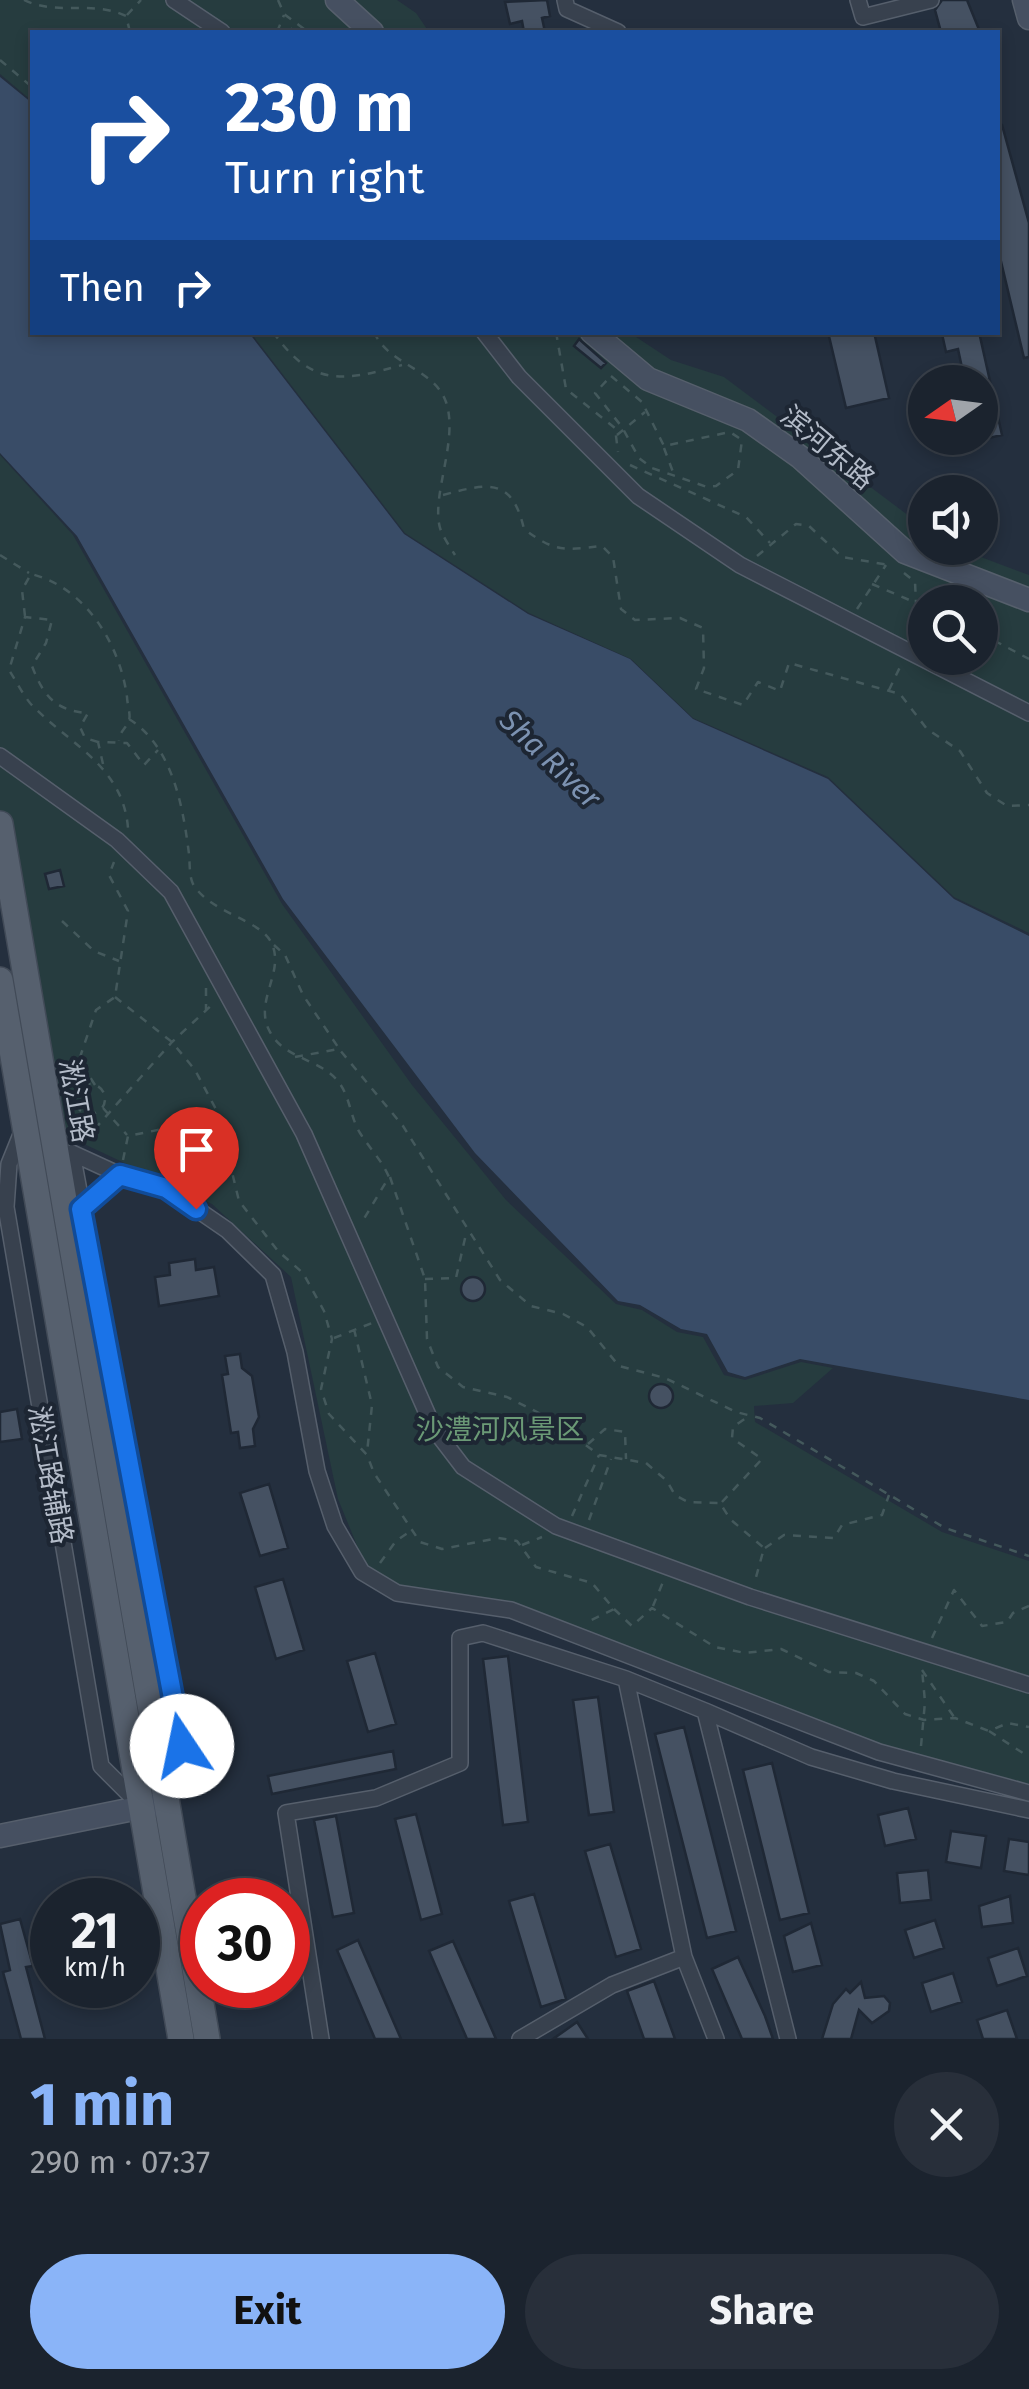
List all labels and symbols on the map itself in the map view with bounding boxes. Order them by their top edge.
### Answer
north arrow [908,365,998,455]
street label: 滨河东路 [774,399,881,496]
water label: Sha River [491,702,609,817]
street label: 淞江路 [53,1057,100,1145]
pin [154,1107,239,1210]
street label: 淞江路辅路 [22,1403,79,1547]
park label: 沙澧河风景区 [416,1413,584,1446]
position arrow [130,1694,234,1798]
speed limit sign: 30 [180,1878,310,2008]

